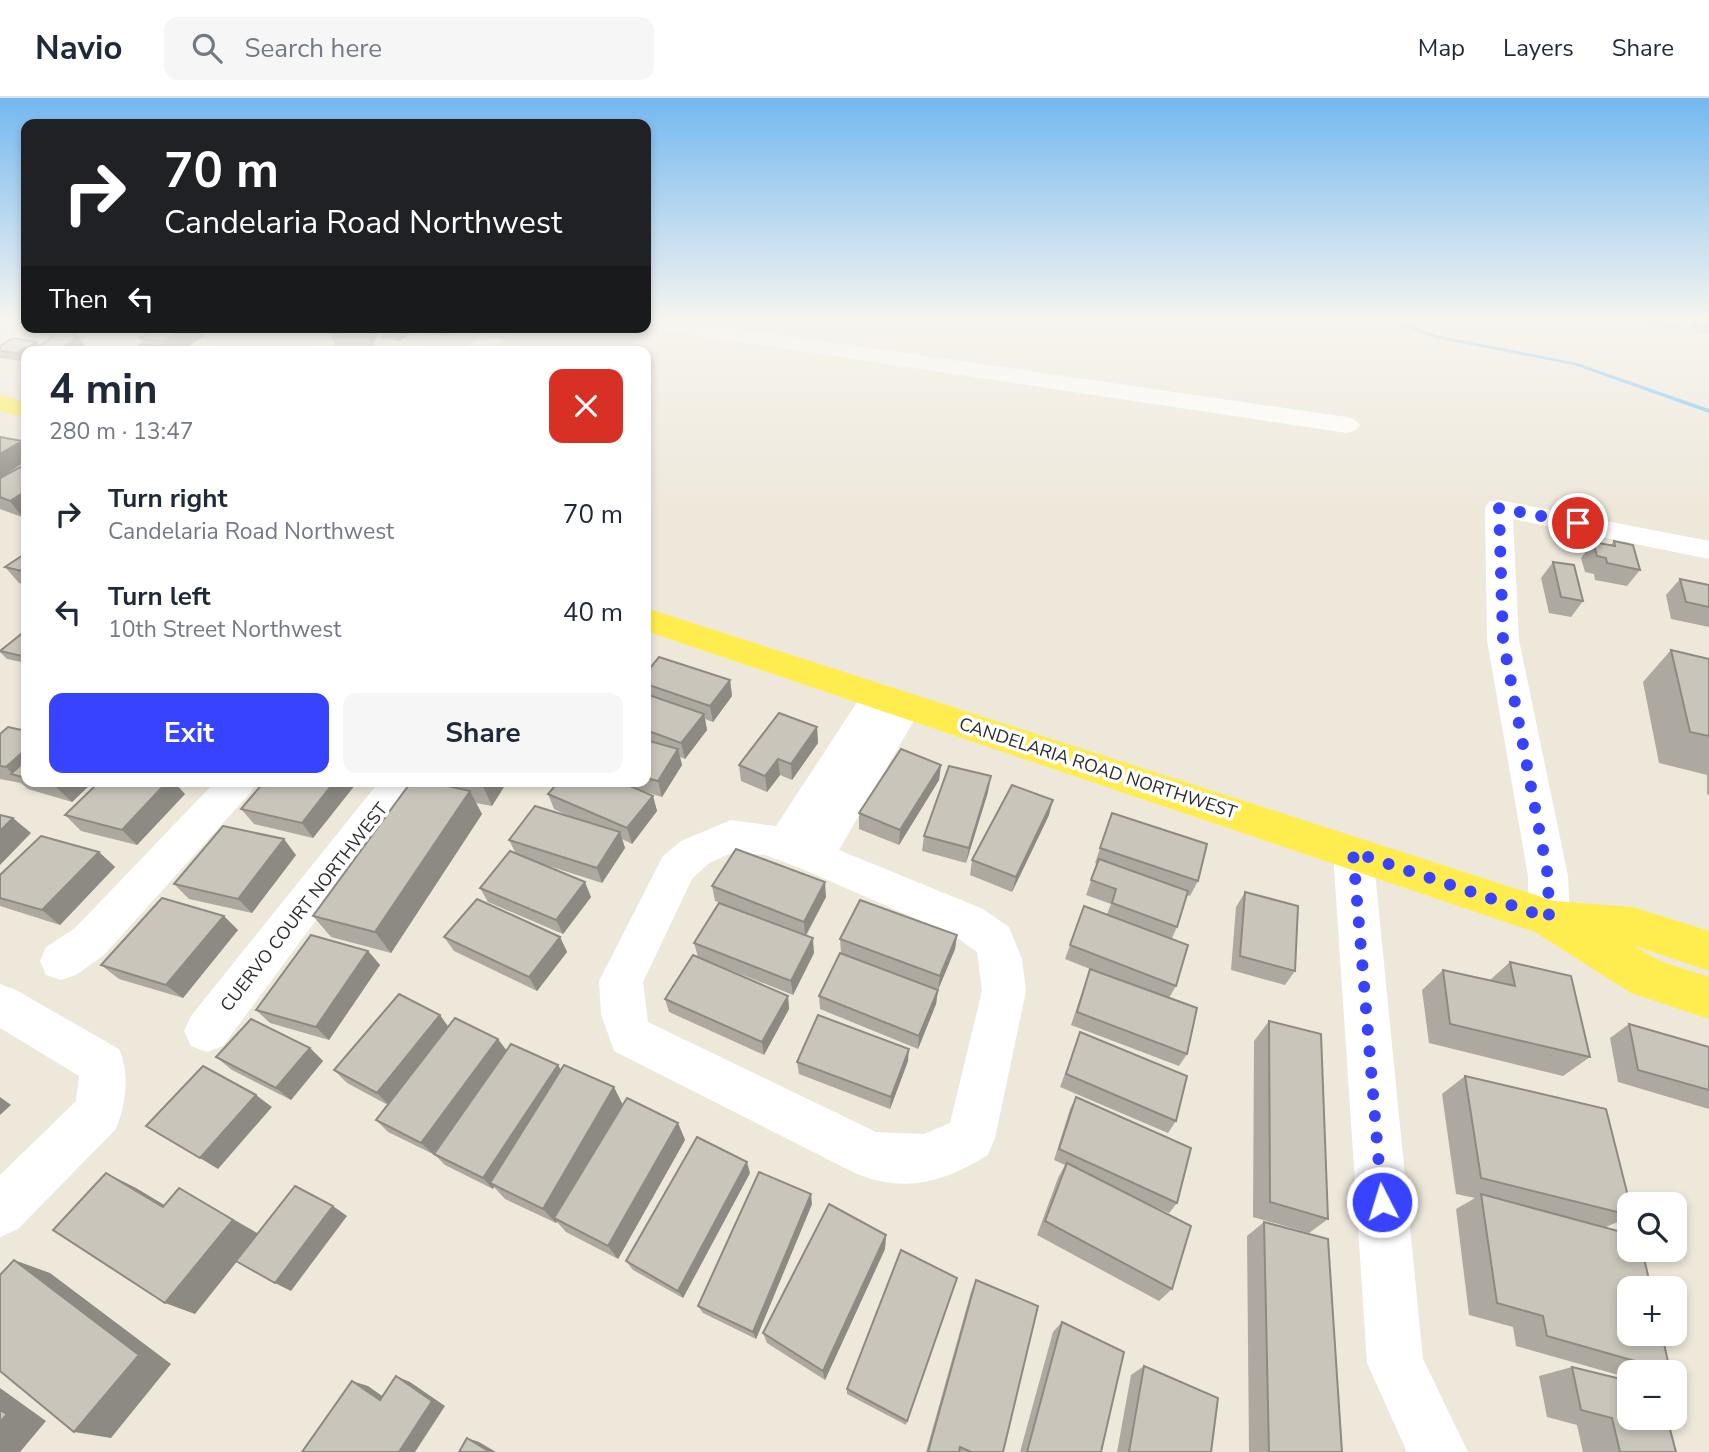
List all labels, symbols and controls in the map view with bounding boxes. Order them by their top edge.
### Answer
search box [164,17,654,80]
text: Navio [35,26,122,71]
icon: search [188,29,226,67]
text: Search here [244,31,382,66]
text: Map [1418,32,1465,64]
text: Layers [1503,32,1574,64]
text: Share [1612,32,1674,64]
text: 70 m [164,137,279,204]
icon: right [49,147,140,238]
text: Candelaria Road Northwest [164,201,562,244]
icon: left [122,280,160,318]
text: Then [49,282,108,317]
text: 4 min [49,361,158,418]
button: close [549,369,623,443]
text: 280 m · 13:47 [49,416,194,447]
text: Turn right [108,481,227,516]
pin [1548,493,1608,553]
icon: right [49,495,87,533]
text: 70 m [563,497,623,532]
icon: arrive [1559,504,1597,542]
text: Candelaria Road Northwest [108,516,394,547]
text: Turn left [108,579,211,614]
icon: left [49,593,87,631]
text: 40 m [563,595,623,630]
text: 10th Street Northwest [108,614,341,645]
button: Exit [49,693,329,773]
button: Share [343,693,623,773]
street label: CANDELARIA ROAD NORTHWEST [956,712,1240,824]
street label: CUERVO COURT NORTHWEST [215,797,393,1016]
position arrow [1345,1165,1419,1239]
map controls [1617,1192,1687,1430]
button: search [1617,1192,1687,1262]
button: + [1617,1276,1687,1346]
button: − [1617,1360,1687,1430]

